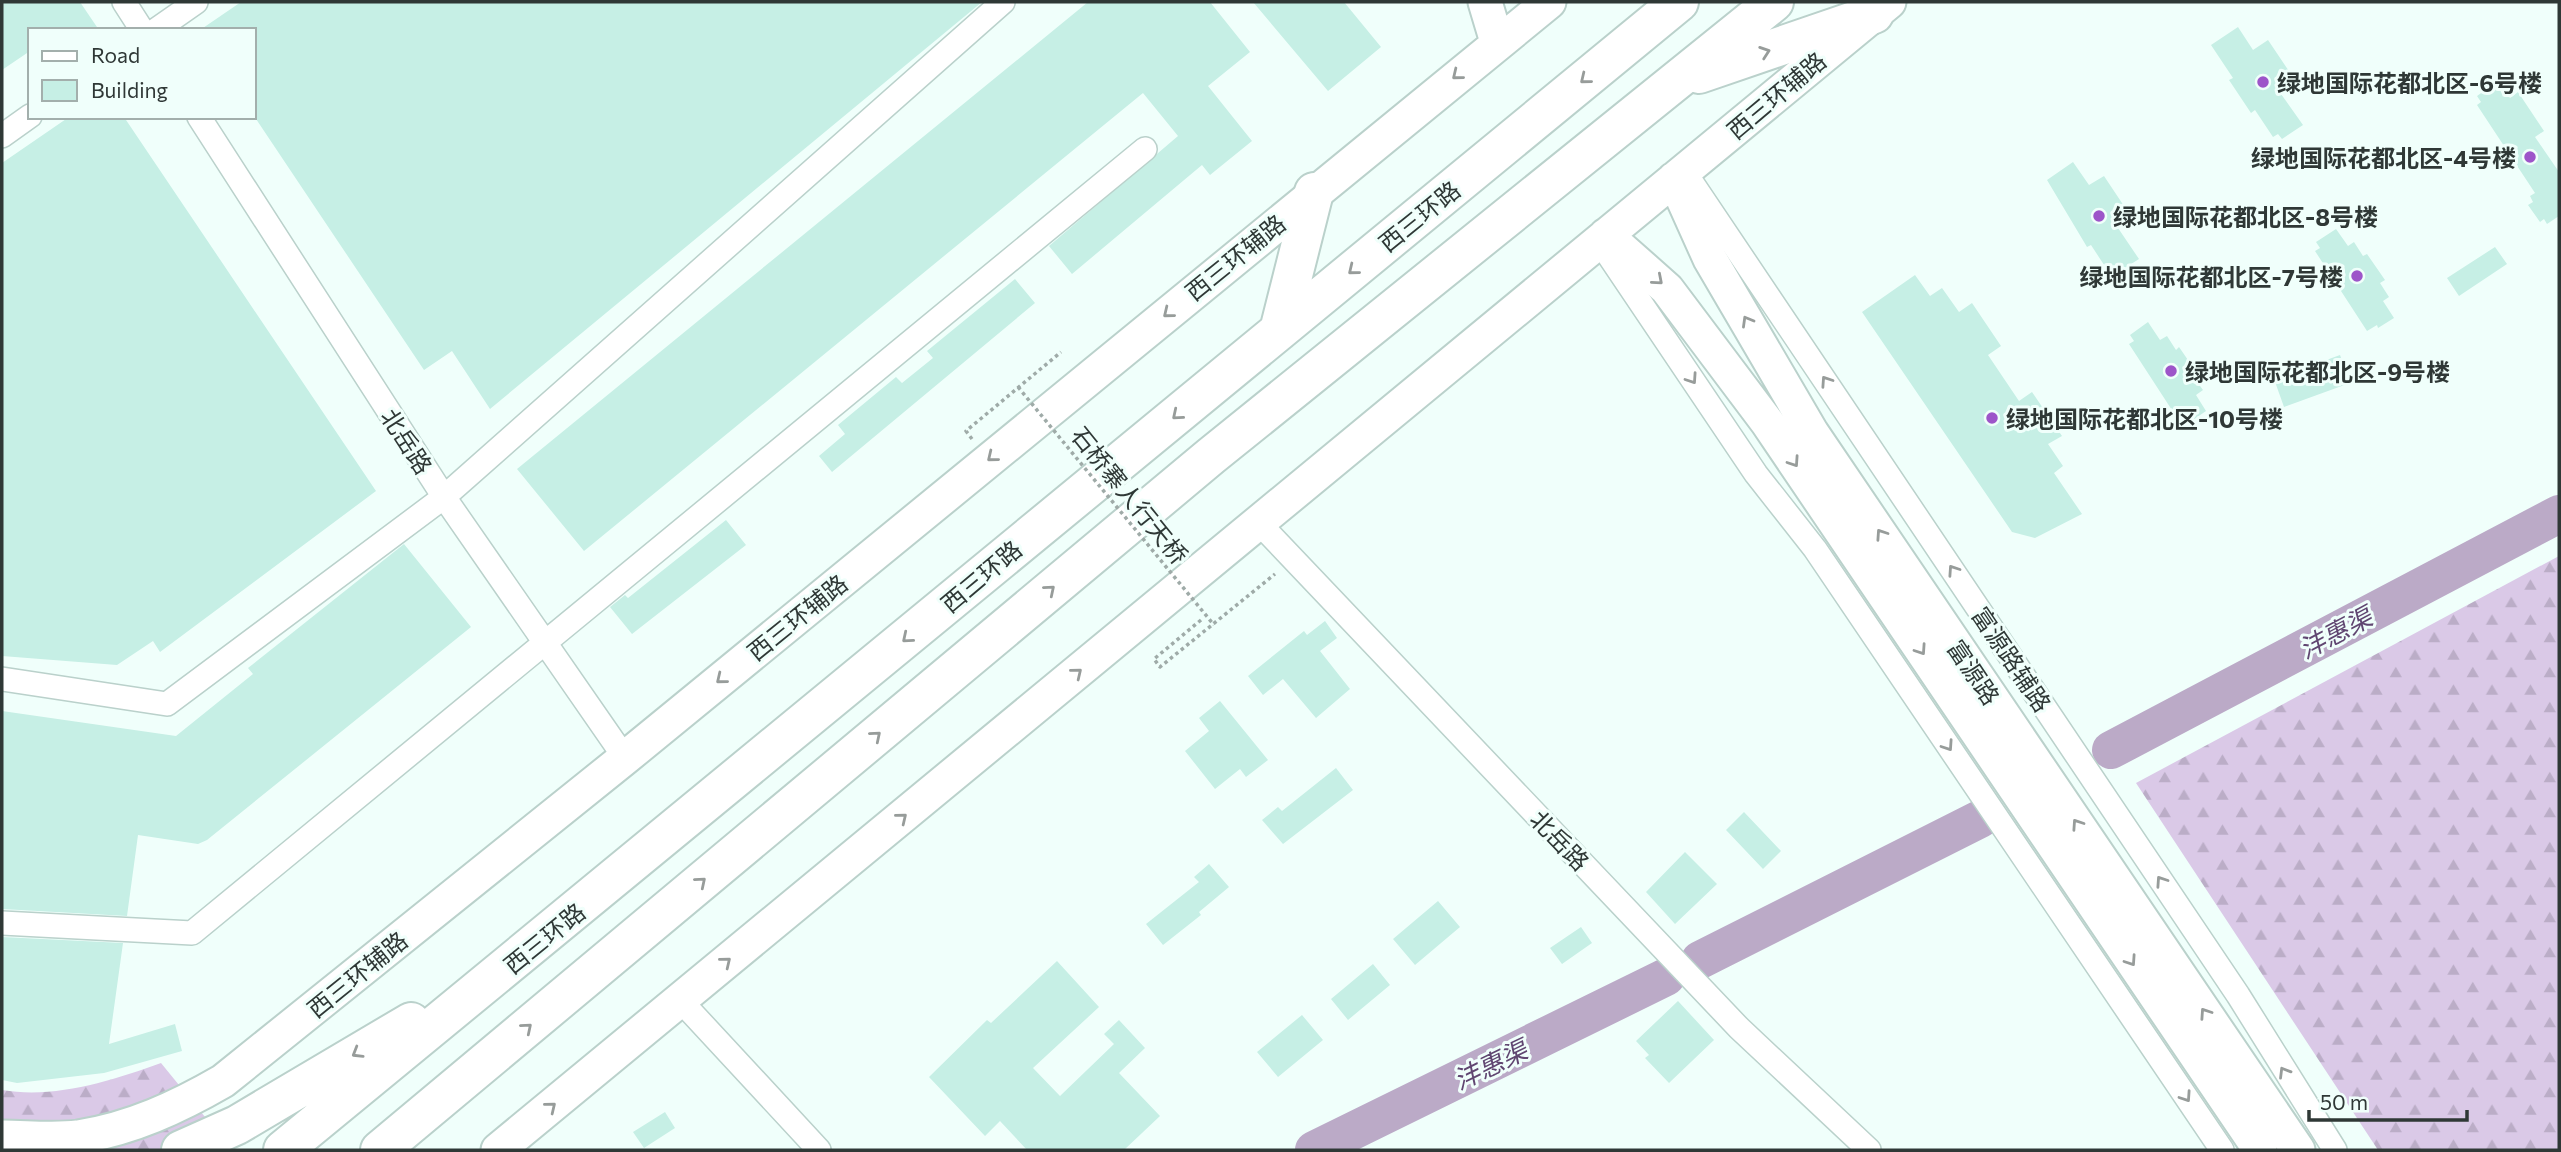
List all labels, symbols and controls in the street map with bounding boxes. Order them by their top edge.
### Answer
legend [28,28,256,119]
text: Road [91,42,140,67]
street label: 西三环辅路 [1721,45,1831,145]
one-way arrow [1758,46,1771,60]
one-way arrow [1452,67,1465,79]
place label: 绿地国际花都北区-6号楼 [2277,68,2542,97]
one-way arrow [1581,71,1594,83]
marker: 绿地国际花都北区-6号楼 [2255,74,2271,90]
text: Building [91,77,168,102]
place label: 绿地国际花都北区-4号楼 [2251,143,2516,172]
marker: 绿地国际花都北区-4号楼 [2522,149,2538,165]
street label: 西三环路 [1373,175,1465,257]
place label: 绿地国际花都北区-8号楼 [2113,202,2378,231]
street label: 西三环辅路 [1179,208,1291,306]
marker: 绿地国际花都北区-8号楼 [2091,208,2107,224]
one-way arrow [1348,262,1360,275]
place label: 绿地国际花都北区-7号楼 [2080,262,2343,291]
marker: 绿地国际花都北区-7号楼 [2349,268,2365,284]
one-way arrow [1649,272,1662,284]
one-way arrow [1163,304,1175,317]
one-way arrow [1742,316,1755,329]
place label: 绿地国际花都北区-9号楼 [2185,357,2450,386]
marker: 绿地国际花都北区-9号楼 [2163,363,2179,379]
one-way arrow [1684,371,1696,384]
one-way arrow [1822,376,1834,389]
street label: 北岳路 [375,403,439,479]
place label: 绿地国际花都北区-10号楼 [2006,404,2283,433]
one-way arrow [1172,407,1185,419]
marker: 绿地国际花都北区-10号楼 [1984,410,2000,426]
street label: 石桥寨人行天桥 [1066,421,1194,569]
one-way arrow [987,449,1000,461]
one-way arrow [1786,454,1798,467]
one-way arrow [1877,529,1889,542]
street label: 西三环路 [935,534,1027,618]
one-way arrow [1948,565,1961,578]
street label: 西三环辅路 [741,568,853,666]
one-way arrow [1042,586,1055,598]
water label: 沣惠渠 [2293,598,2380,664]
street label: 富源路辅路 [1967,601,2057,717]
one-way arrow [903,630,916,642]
street label: 富源路 [1942,634,2006,710]
one-way arrow [1913,643,1926,656]
one-way arrow [1069,669,1082,681]
one-way arrow [717,671,730,683]
one-way arrow [867,732,880,744]
one-way arrow [1940,738,1952,751]
street label: 北岳路 [1525,804,1595,876]
one-way arrow [894,813,906,826]
one-way arrow [2073,819,2085,832]
one-way arrow [2157,876,2169,889]
one-way arrow [693,878,706,890]
street label: 西三环路 [498,897,590,979]
street label: 西三环辅路 [301,925,413,1023]
one-way arrow [2123,953,2136,966]
one-way arrow [718,958,731,970]
one-way arrow [2200,1007,2213,1020]
one-way arrow [518,1024,531,1036]
water label: 沣惠渠 [1448,1031,1535,1095]
one-way arrow [352,1045,365,1058]
one-way arrow [2279,1067,2292,1080]
scale bar [2309,1078,2466,1122]
one-way arrow [2178,1089,2190,1102]
text: 50 m [2320,1089,2368,1114]
one-way arrow [542,1103,555,1115]

